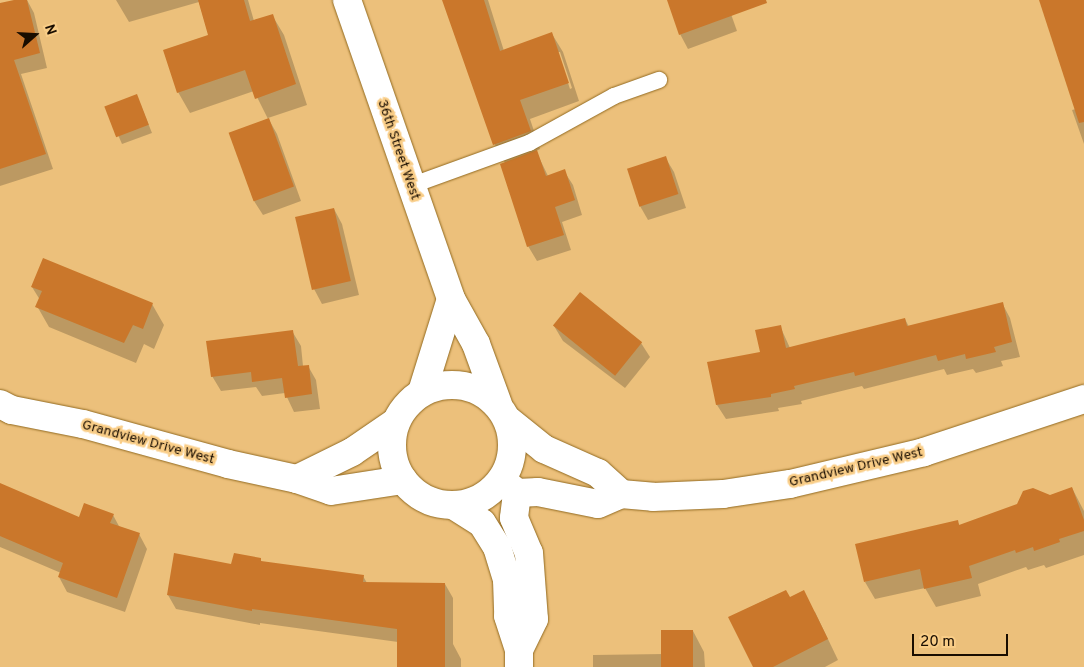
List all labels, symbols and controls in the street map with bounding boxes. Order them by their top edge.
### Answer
north arrow [10,10,60,60]
text: N [40,22,59,37]
street label: 36th Street West [373,97,423,203]
street label: Grandview Drive West [80,417,216,469]
street label: Grandview Drive West [787,444,925,492]
scale bar [914,624,1010,656]
text: 20 m [920,633,955,652]

